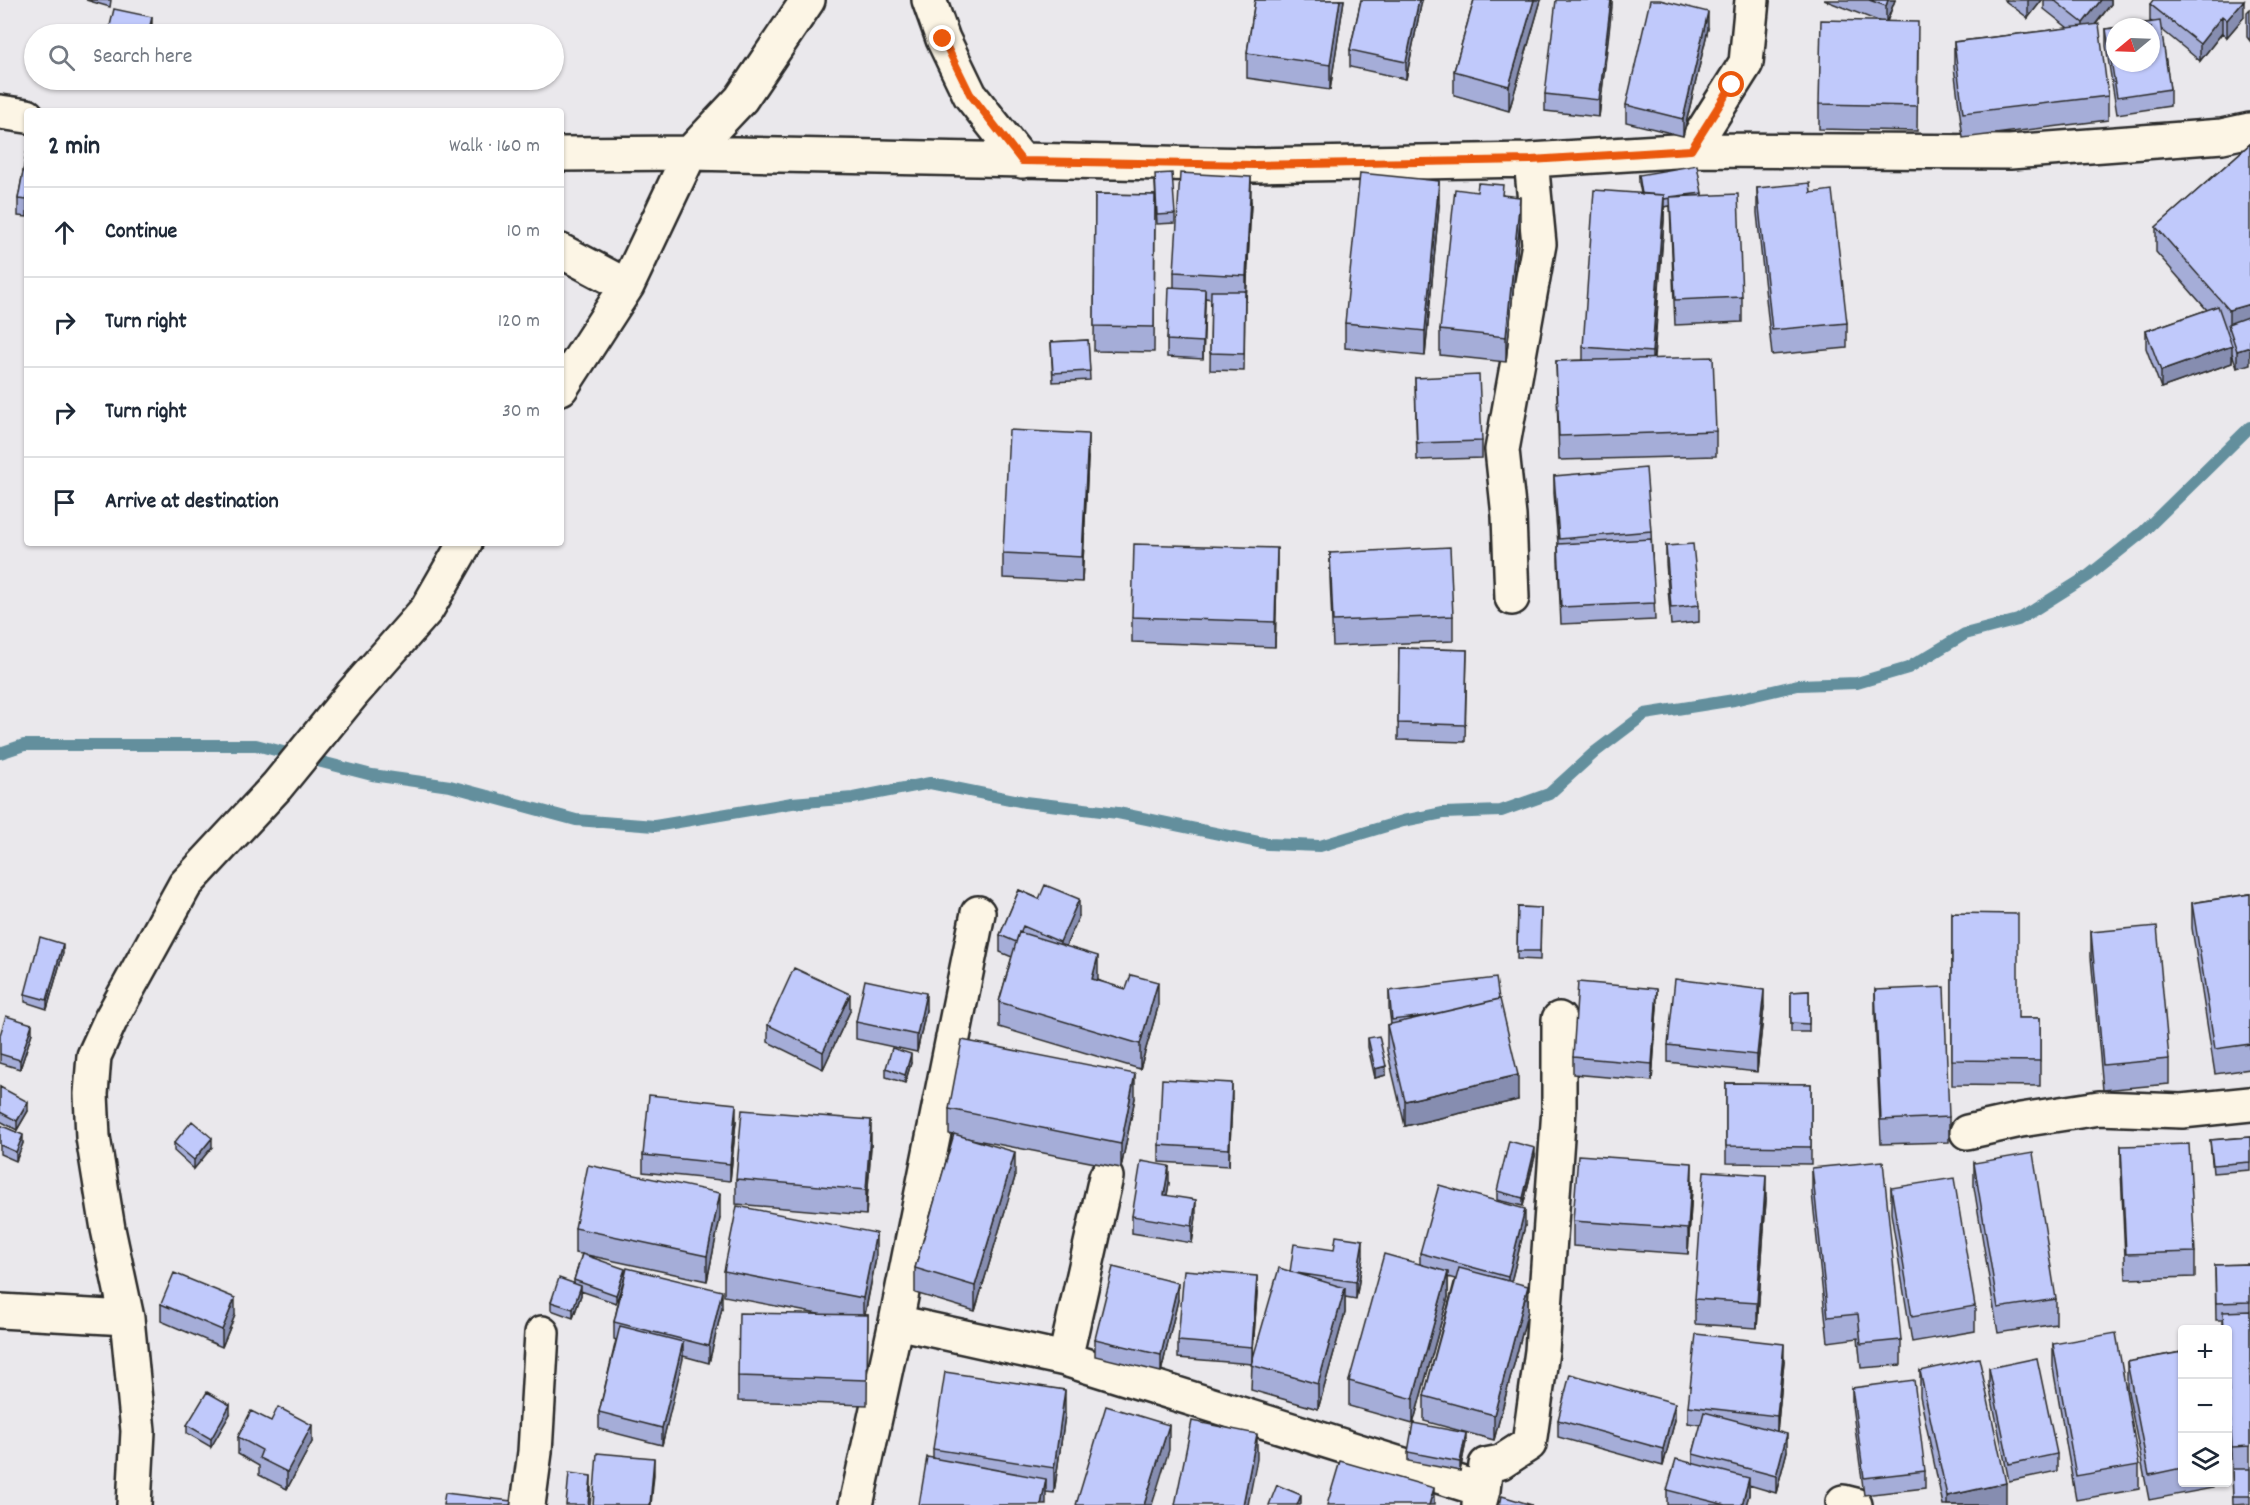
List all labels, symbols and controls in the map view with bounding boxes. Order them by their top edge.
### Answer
north arrow [2106,18,2160,72]
search box [24,24,564,90]
route end [929,25,955,51]
icon: search [45,41,78,74]
text: Search here [93,42,192,73]
route start [1718,71,1744,97]
text: 2 min [48,129,100,166]
text: Walk · 160 m [449,133,540,161]
icon: ahead [48,216,81,249]
text: Continue [105,217,177,248]
text: 10 m [506,218,540,246]
icon: right [48,306,81,339]
text: Turn right [105,307,187,338]
text: 120 m [498,308,540,336]
icon: right [48,396,81,429]
text: Turn right [105,397,187,428]
text: 30 m [502,398,540,426]
icon: arrive [48,486,81,519]
text: Arrive at destination [105,487,279,518]
map controls [2178,1325,2232,1487]
button: + [2178,1325,2232,1379]
button: − [2178,1379,2232,1433]
button: layers [2178,1433,2232,1487]

